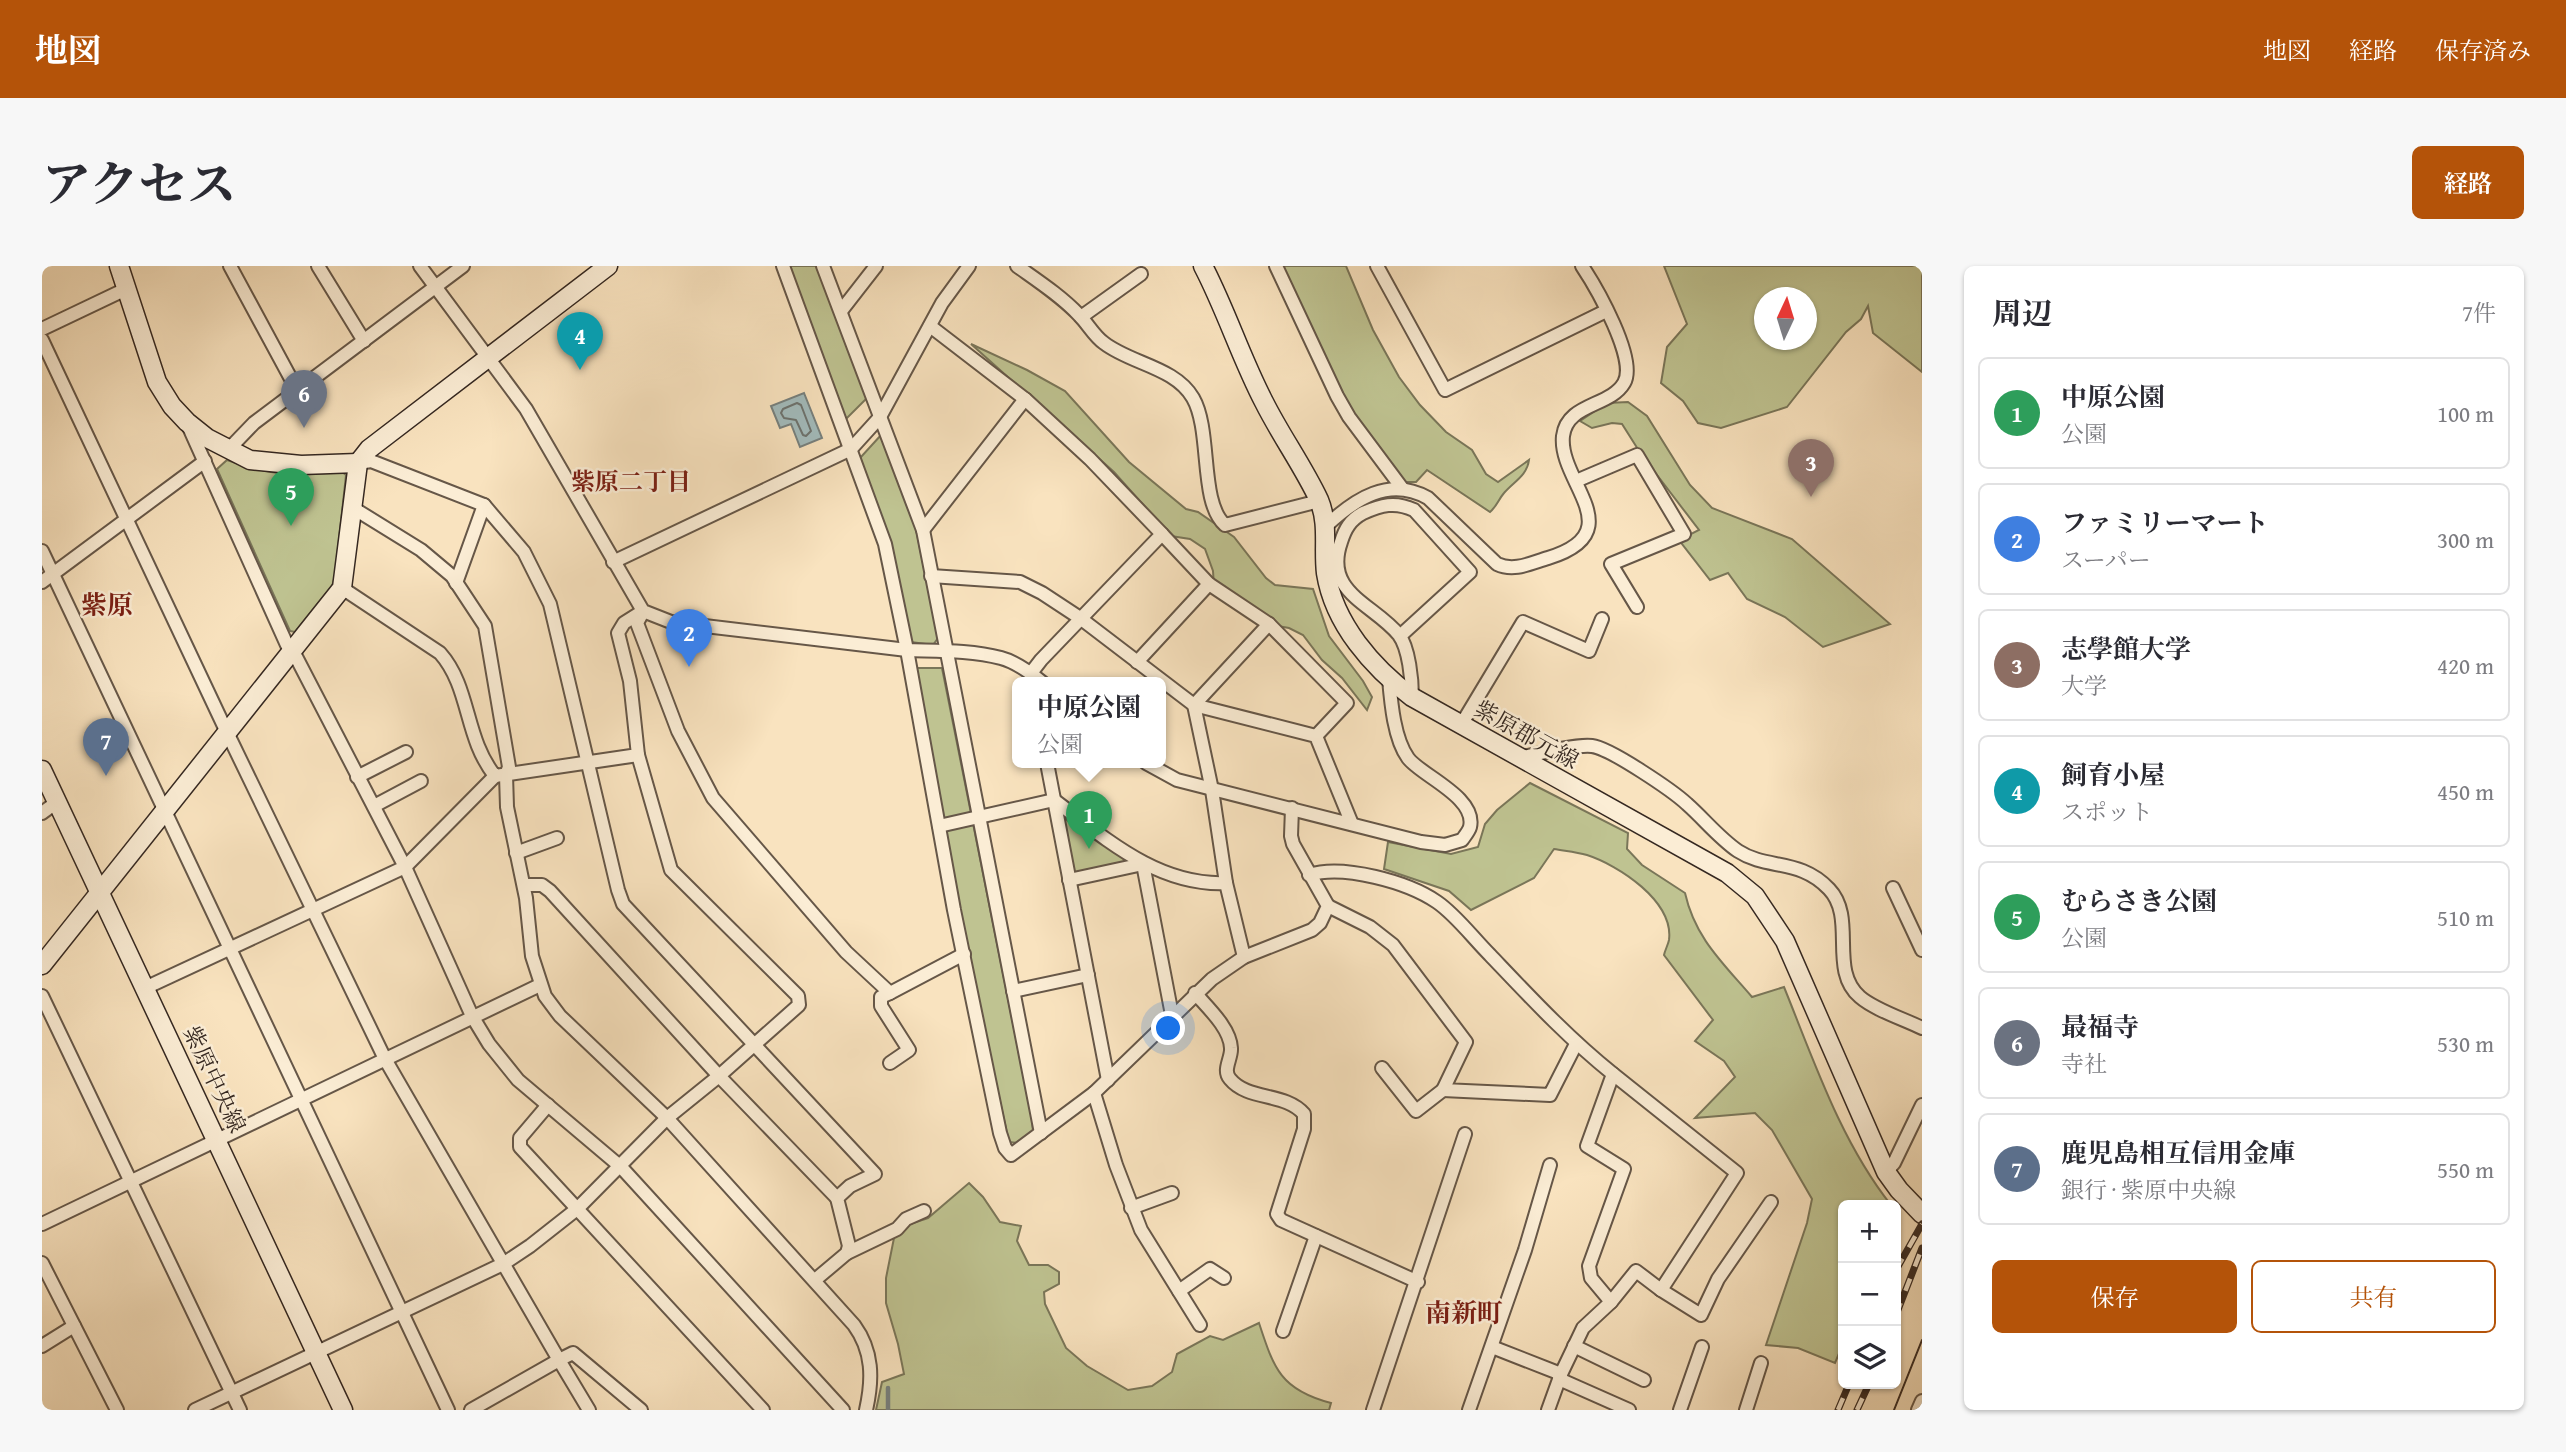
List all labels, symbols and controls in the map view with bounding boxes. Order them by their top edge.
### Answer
text: 地図 [35,26,101,74]
text: 地図 [2263,33,2311,68]
text: 経路 [2349,33,2397,68]
text: 保存済み [2435,33,2531,68]
button: 経路 [2412,146,2524,219]
text: アクセス [42,147,237,219]
north arrow [1754,287,1817,350]
text: 周辺 [1992,291,2052,335]
text: 7件 [2462,296,2496,329]
pin: 4 [557,312,603,370]
pin: 6 [281,370,327,428]
text: 中原公園 [2061,377,2165,416]
text: 1 [2011,397,2023,430]
text: 100 m [2437,397,2494,430]
text: 公園 [2061,417,2107,450]
pin: 3 [1788,439,1834,497]
district label: 紫原二丁目 [571,464,691,499]
pin: 5 [268,468,314,526]
text: ファミリーマート [2061,503,2268,542]
text: 2 [2011,523,2023,556]
text: 300 m [2437,523,2494,556]
text: スーパー [2061,543,2151,576]
district label: 紫原 [81,585,133,624]
pin: 2 [666,609,712,667]
text: 志學館大学 [2061,629,2191,668]
text: 3 [2011,649,2023,682]
text: 420 m [2437,649,2494,682]
text: 大学 [2061,669,2107,702]
popup [1012,677,1166,768]
text: 中原公園 [1037,687,1141,726]
street label: 紫原郡元線 [1469,692,1585,776]
pin: 7 [83,718,129,776]
text: 公園 [1037,727,1083,760]
text: 飼育小屋 [2061,755,2165,794]
text: 4 [2011,775,2023,808]
text: 450 m [2437,775,2494,808]
pin: 1 [1066,791,1112,849]
text: スポット [2061,795,2153,828]
text: むらさき公園 [2061,881,2217,920]
text: 5 [2011,901,2023,934]
text: 510 m [2437,901,2494,934]
text: 公園 [2061,921,2107,954]
text: 最福寺 [2061,1007,2139,1046]
your location [1151,1011,1185,1045]
street label: 紫原中央線 [176,1020,254,1138]
text: 6 [2011,1027,2023,1060]
text: 530 m [2437,1027,2494,1060]
text: 寺社 [2061,1047,2107,1080]
text: 鹿児島相互信用金庫 [2061,1133,2295,1172]
text: 7 [2011,1153,2023,1186]
text: 550 m [2437,1153,2494,1186]
text: 銀行 · 紫原中央線 [2061,1173,2236,1206]
map controls [1838,1200,1901,1389]
button: + [1838,1200,1901,1263]
button: 保存 [1992,1260,2237,1333]
button: 共有 [2251,1260,2496,1333]
button: − [1838,1263,1901,1326]
district label: 南新町 [1425,1293,1503,1332]
button: layers [1838,1326,1901,1389]

